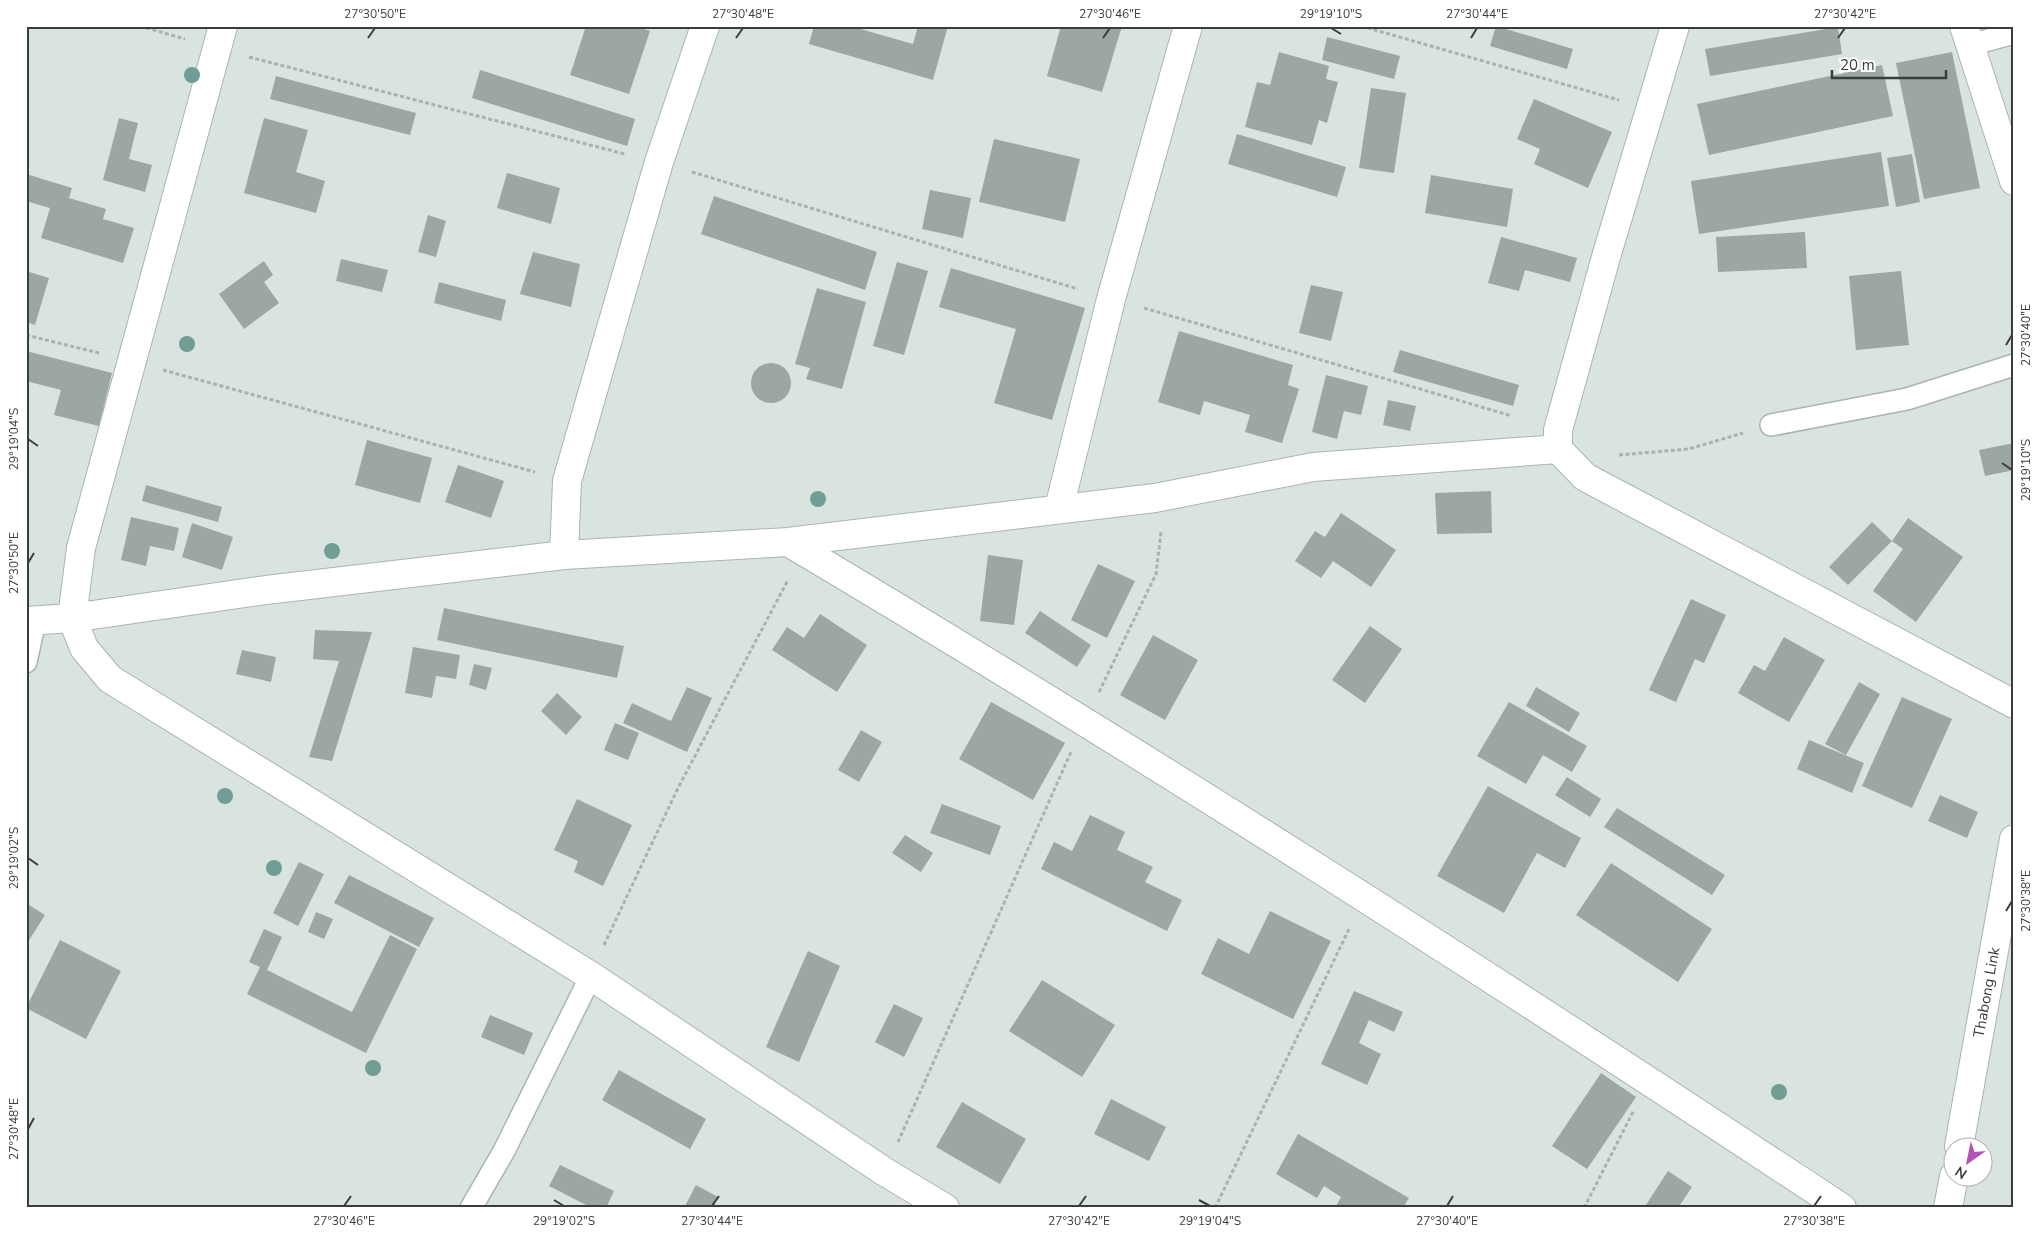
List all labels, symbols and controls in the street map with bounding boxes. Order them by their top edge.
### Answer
text: 27°30'50"E [344,6,406,22]
text: 27°30'48"E [712,6,774,22]
text: 27°30'46"E [1079,6,1141,22]
text: 29°19'10"S [1300,6,1362,22]
text: 27°30'44"E [1446,6,1508,22]
text: 27°30'42"E [1814,6,1876,22]
scale bar [1832,48,1946,80]
text: 20 m [1840,55,1875,75]
text: 27°30'40"E [2018,304,2034,366]
text: 29°19'04"S [6,408,22,470]
text: 29°19'10"S [2018,439,2034,501]
text: 27°30'50"E [6,532,22,594]
text: 29°19'02"S [6,827,22,889]
text: 27°30'38"E [2018,870,2034,932]
street label: Thabong Link [1969,945,2005,1039]
text: 27°30'48"E [6,1098,22,1160]
north arrow [1942,1136,1992,1186]
text: N [1952,1162,1971,1183]
text: 27°30'46"E [313,1213,375,1229]
text: 29°19'02"S [533,1213,595,1229]
text: 27°30'44"E [681,1213,743,1229]
text: 27°30'42"E [1048,1213,1110,1229]
text: 29°19'04"S [1179,1213,1241,1229]
text: 27°30'40"E [1416,1213,1478,1229]
text: 27°30'38"E [1783,1213,1845,1229]

